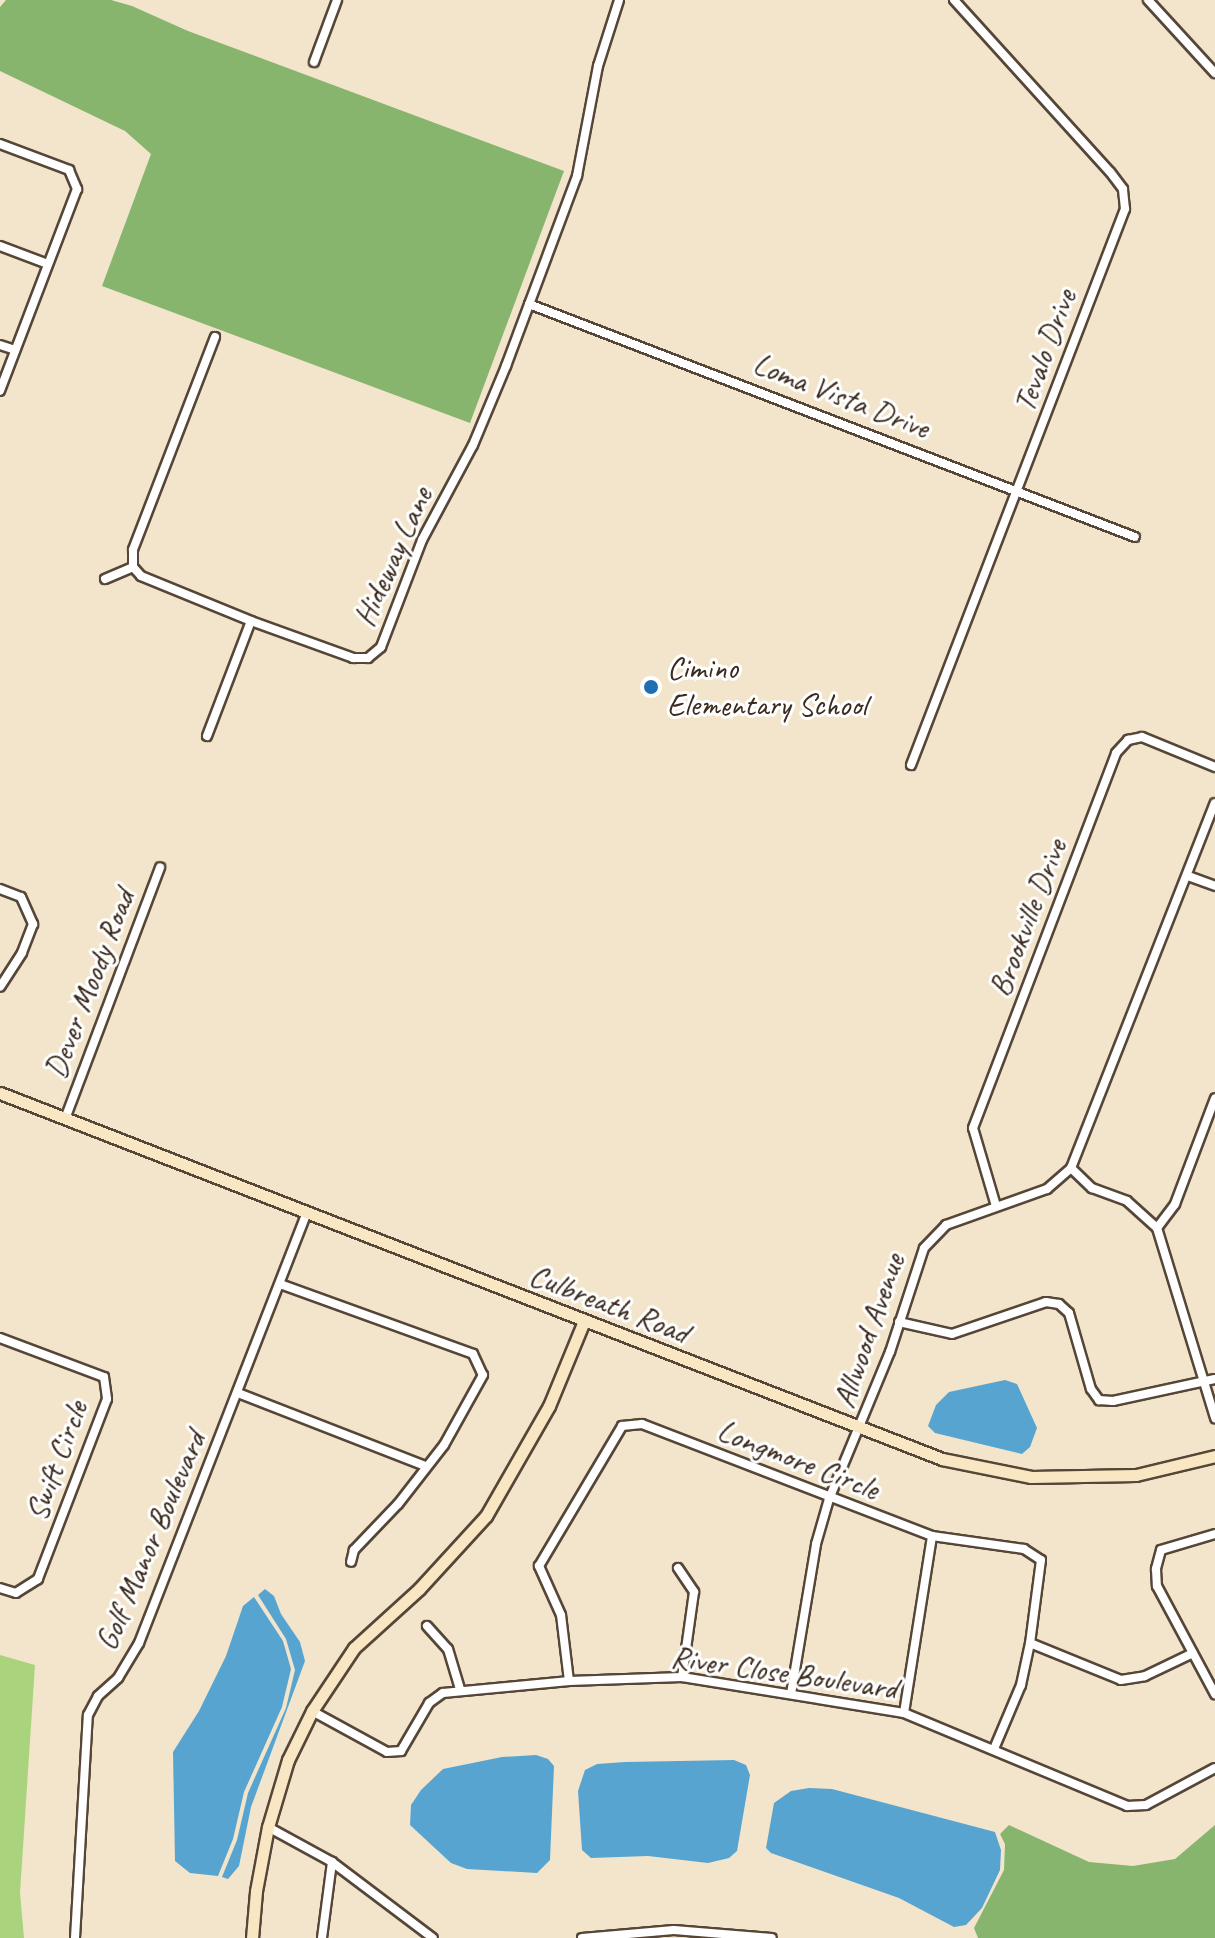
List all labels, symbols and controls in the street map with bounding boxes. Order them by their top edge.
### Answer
street label: Tevalo Drive [1005,285,1085,417]
street label: Loma Vista Drive [748,345,934,447]
street label: Hideway Lane [345,482,441,632]
place label: Cimino Elementary School [667,650,867,725]
marker: Cimino Elementary School [642,678,660,696]
street label: Brookville Drive [980,834,1076,1002]
street label: Dever Moody Road [36,884,144,1084]
street label: Allwood Avenue [825,1249,913,1413]
street label: Culbreath Road [524,1256,694,1352]
street label: Swift Circle [18,1396,96,1526]
street label: Longmore Circle [712,1412,884,1508]
street label: Golf Manor Boulevard [87,1425,215,1657]
street label: River Close Boulevard [668,1638,900,1708]

